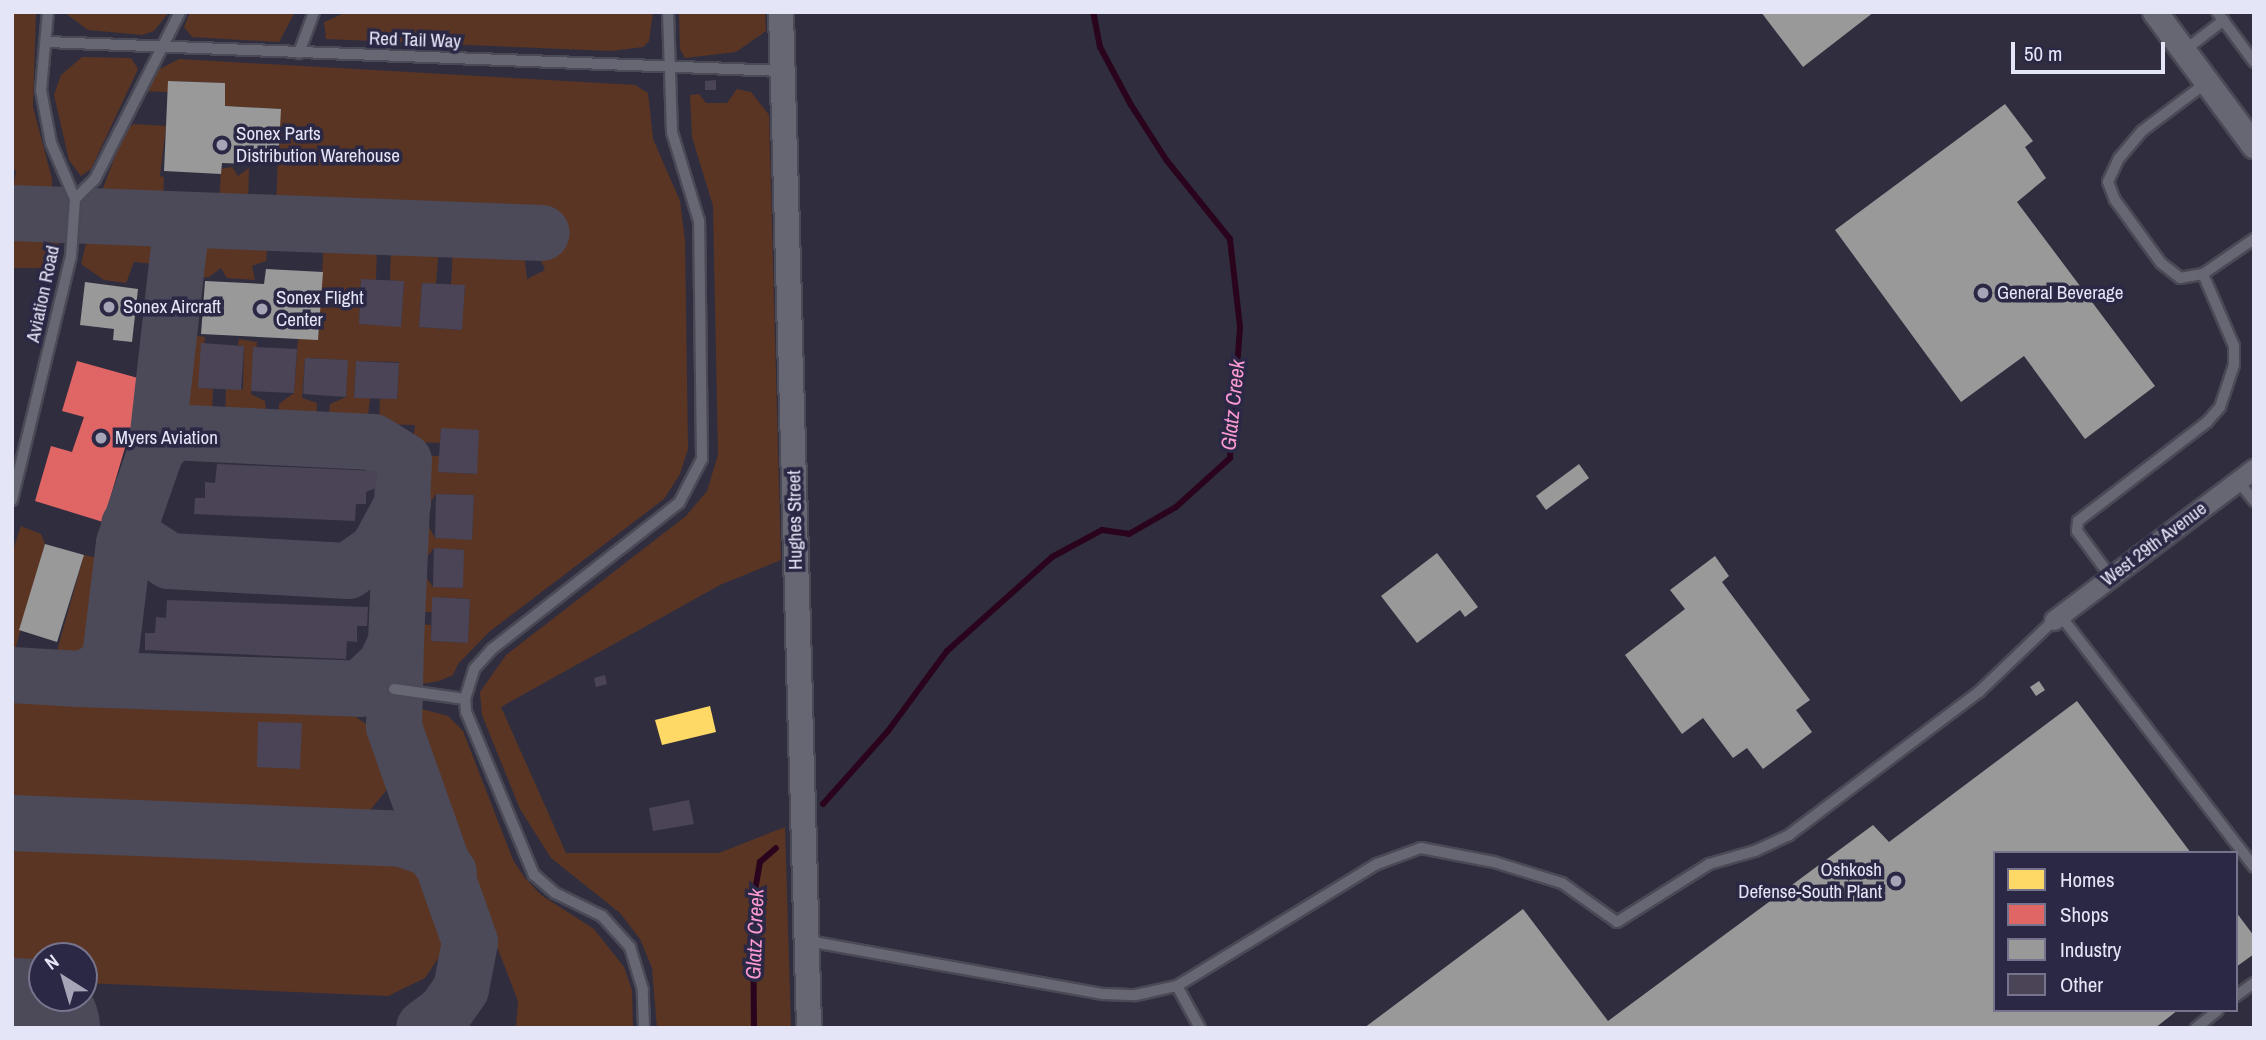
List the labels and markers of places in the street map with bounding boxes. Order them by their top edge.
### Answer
place label: Sonex Parts Distribution Warehouse [236,123,400,167]
marker: Sonex Parts Distribution Warehouse [214,137,230,153]
place label: General Beverage [1997,282,2123,304]
marker: General Beverage [1975,285,1991,301]
place label: Sonex Flight Center [276,287,363,331]
place label: Sonex Aircraft [123,296,222,318]
marker: Sonex Aircraft [101,299,117,315]
marker: Sonex Flight Center [254,301,270,317]
place label: Myers Aviation [115,427,219,449]
marker: Myers Aviation [93,430,109,446]
place label: Oshkosh Defense-South Plant [1738,859,1882,903]
marker: Oshkosh Defense-South Plant [1888,873,1904,889]

